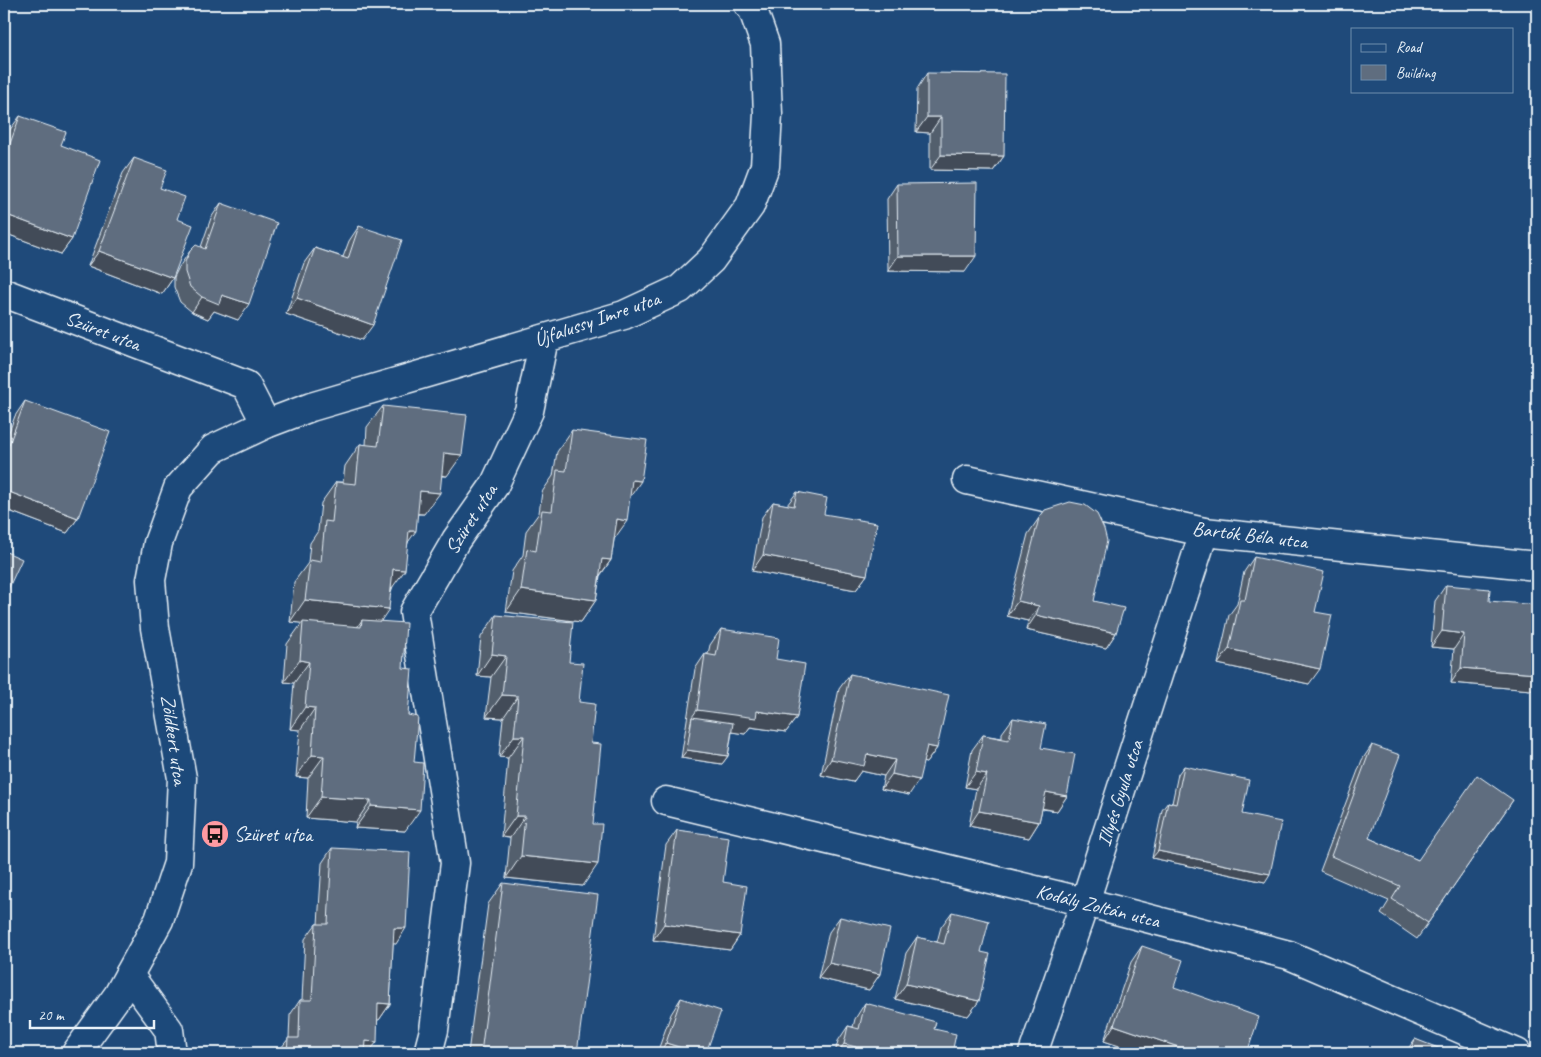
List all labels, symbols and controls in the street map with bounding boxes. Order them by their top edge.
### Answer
legend [1351,28,1514,92]
text: Road [1396,38,1423,57]
text: Building [1396,64,1436,83]
street label: Újfalussy Imre utca [531,285,665,352]
street label: Szüret utca [62,305,146,357]
street label: Szüret utca [439,478,504,559]
street label: Bartók Béla utca [1191,516,1311,555]
street label: Zöldkert utca [155,693,193,788]
street label: Illyés Gyula utca [1091,736,1149,849]
bus stop icon: Szüret utca [200,819,230,849]
place label: Szüret utca [234,822,314,847]
street label: Kodály Zoltán utca [1034,879,1164,934]
scale bar [30,997,154,1029]
text: 20 m [38,1006,65,1025]

